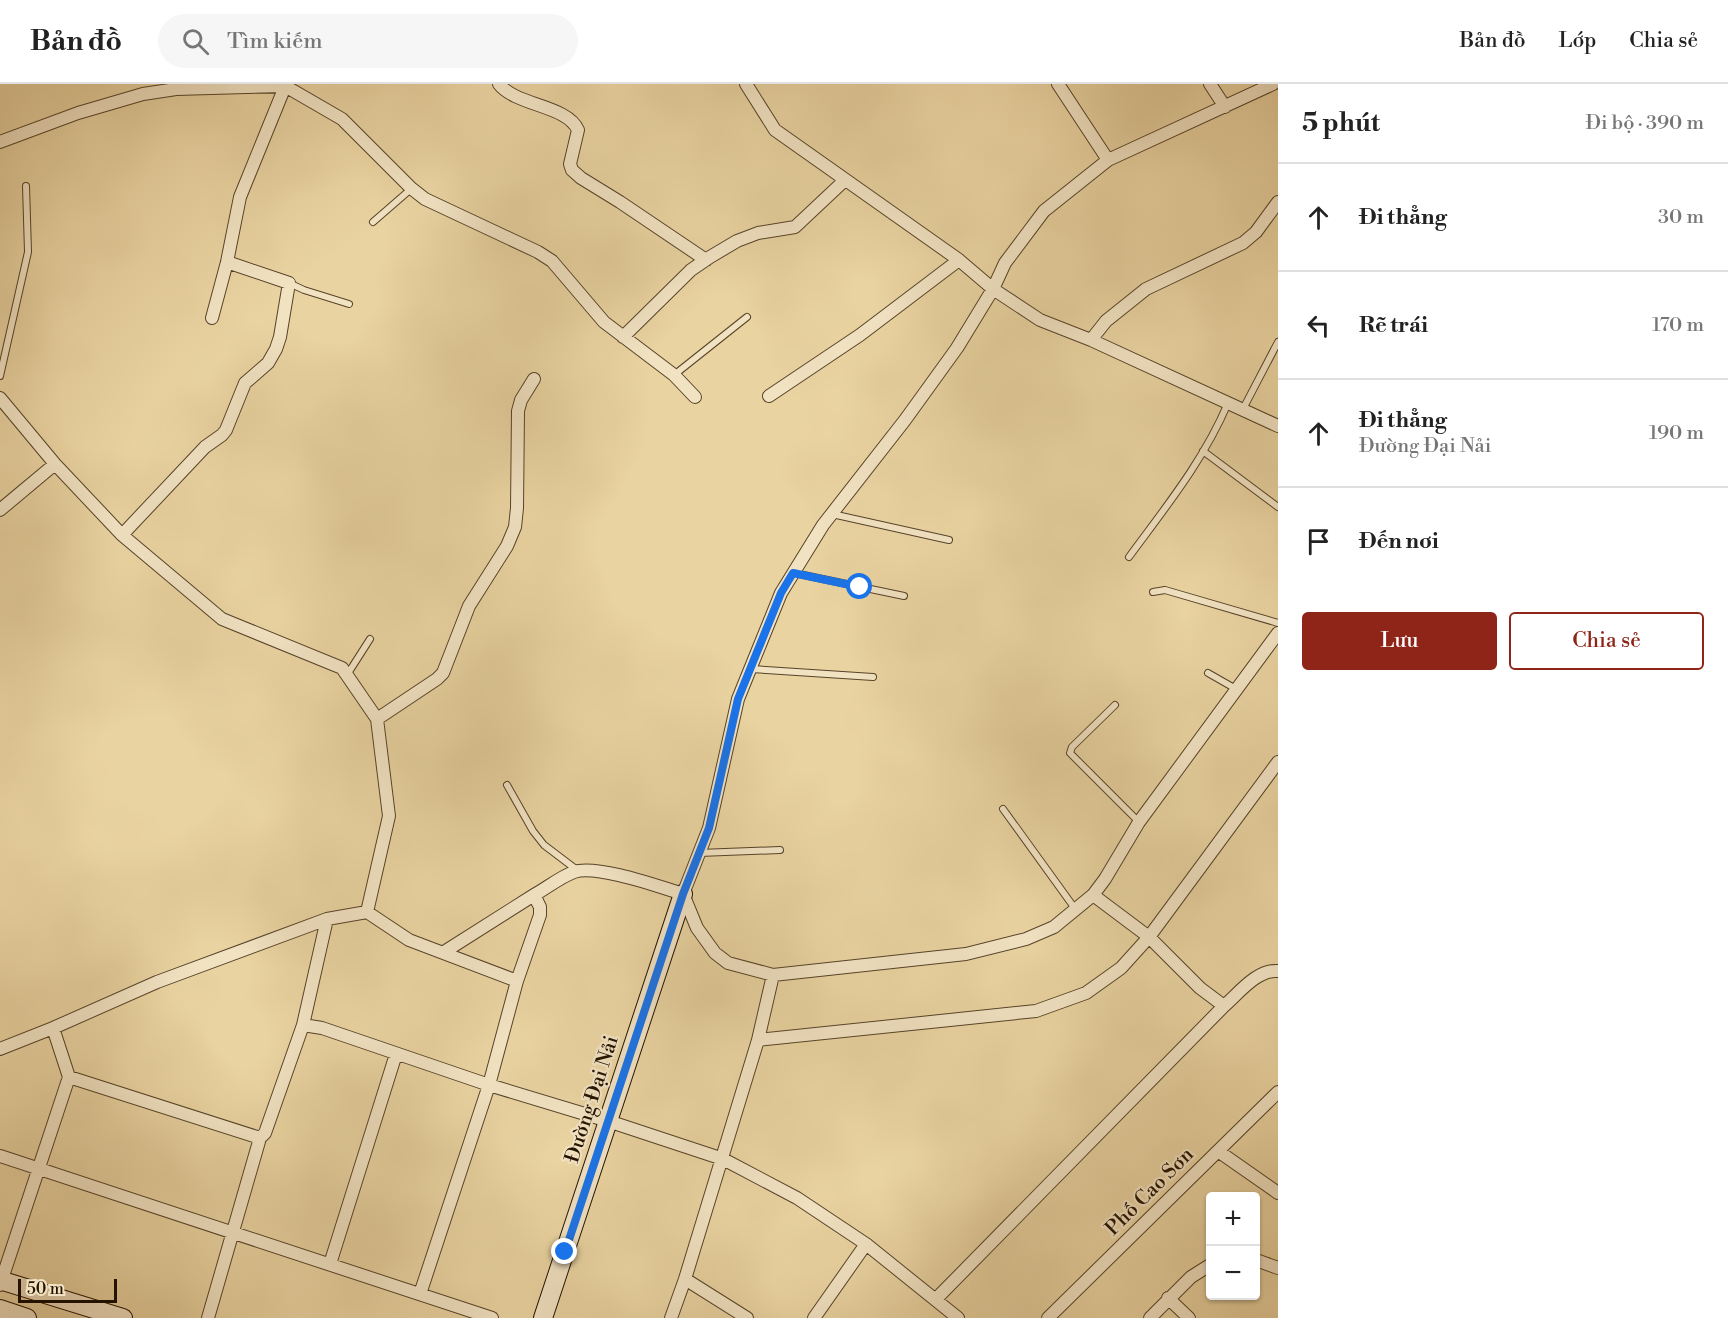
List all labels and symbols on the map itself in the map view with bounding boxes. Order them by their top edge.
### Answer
route start [846,573,872,599]
street label: Đường Đại Nải [560,1032,625,1166]
street label: Phố Cao Sơn [1101,1143,1200,1241]
route end [551,1238,577,1264]
scale bar [18,1276,117,1304]

